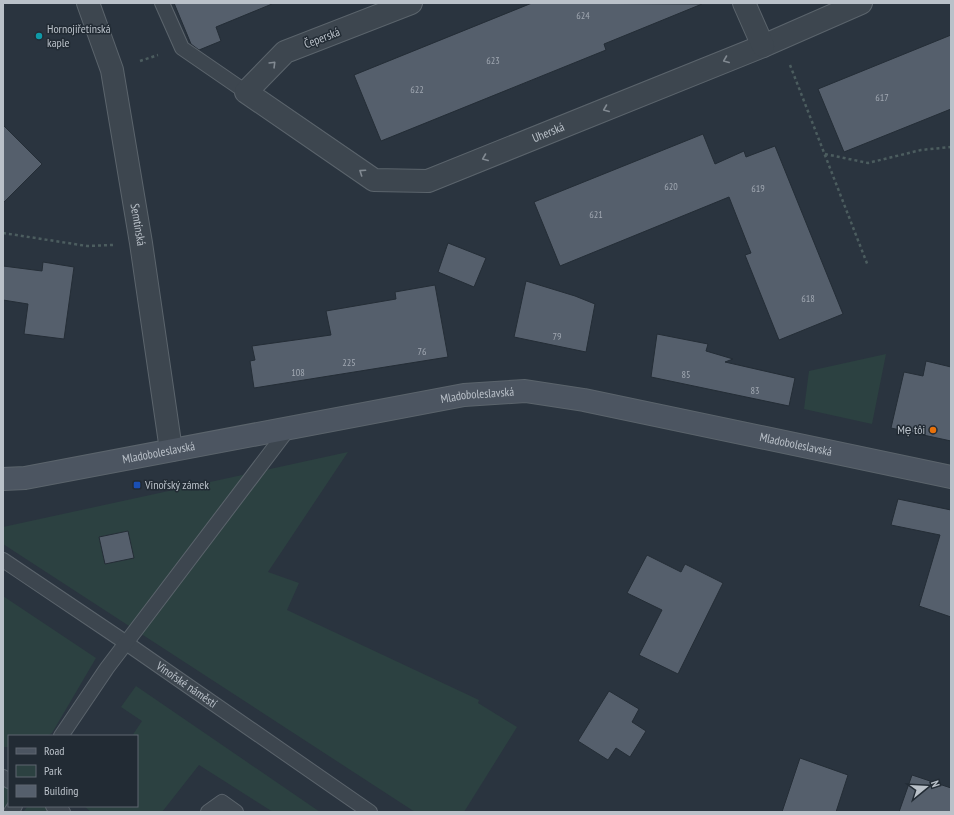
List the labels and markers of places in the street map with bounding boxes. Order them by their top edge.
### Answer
place label: Hornojiřetínská kaple [47,21,111,50]
marker: Hornojiřetínská kaple [34,31,44,41]
place label: Mẹ tôi [897,422,925,437]
marker: Mẹ tôi [928,425,938,435]
place label: Vinořský zámek [144,477,209,492]
marker: Vinořský zámek [132,480,142,490]

